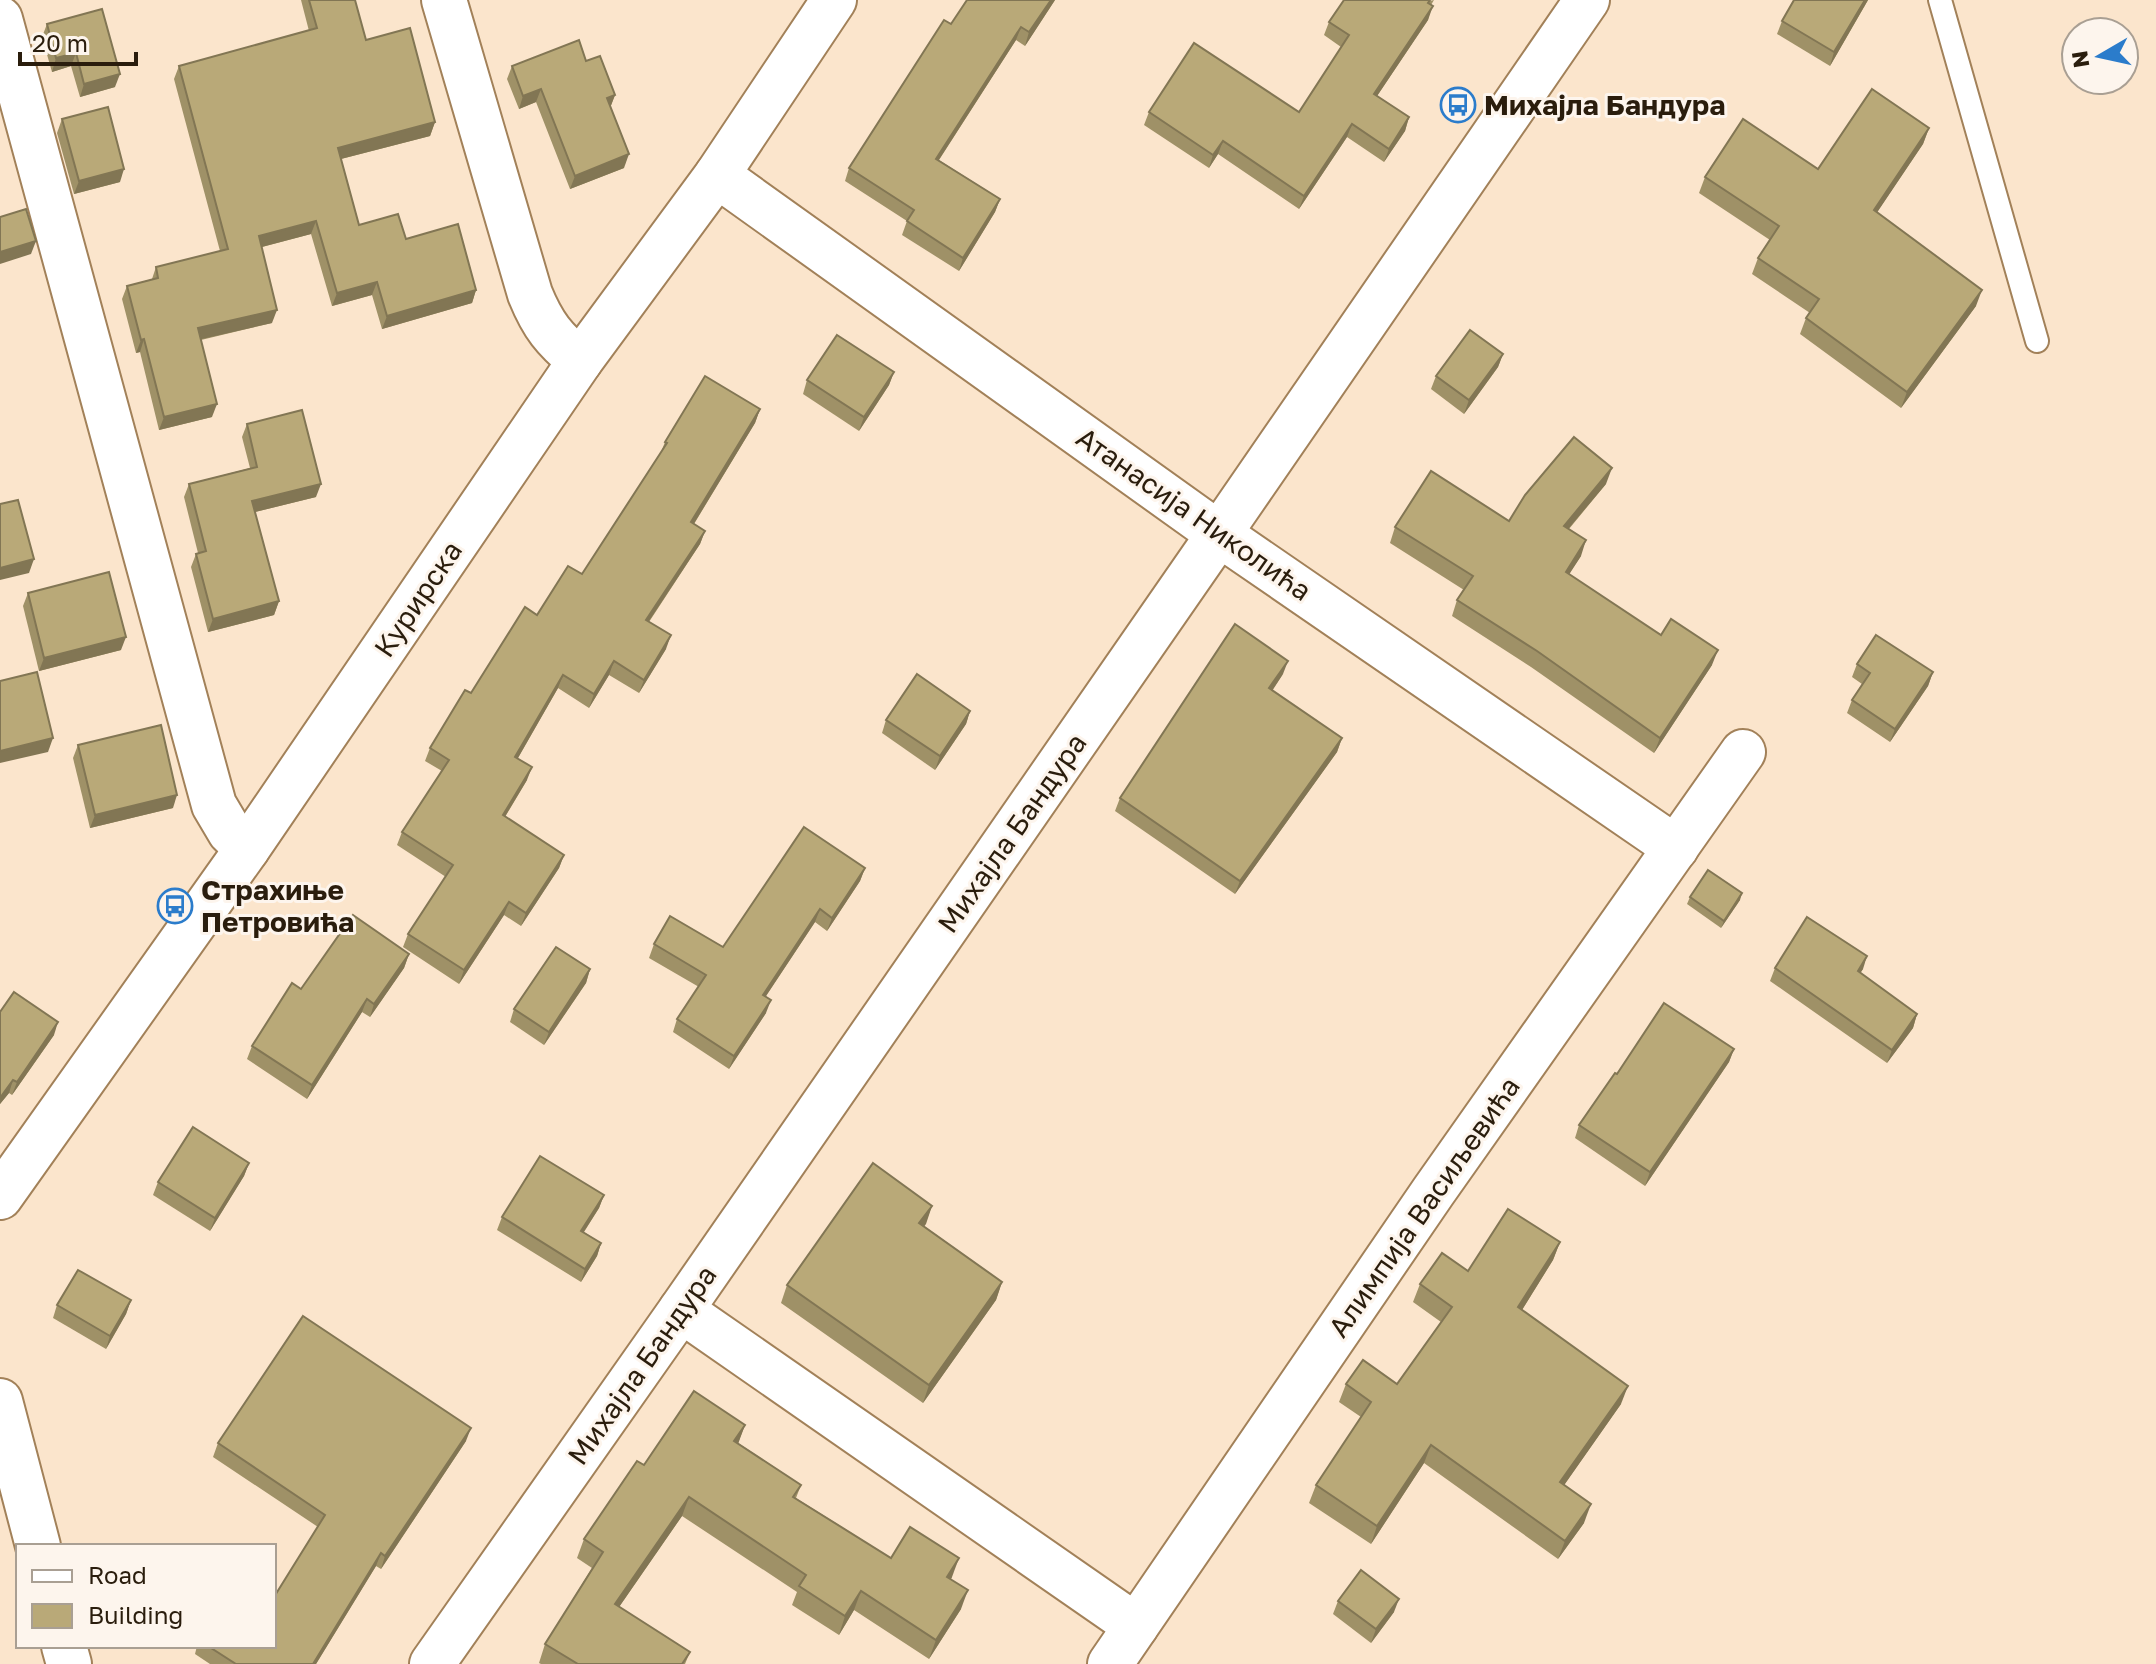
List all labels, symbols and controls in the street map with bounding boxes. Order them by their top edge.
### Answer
scale bar [20,16,136,66]
north arrow [2060,16,2140,96]
text: 20 m [32,28,88,57]
text: N [2065,49,2094,70]
bus stop icon: Михајла Бандура [1439,86,1477,124]
place label: Михајла Бандура [1484,88,1726,121]
street label: Атанасија Николића [1071,420,1318,607]
street label: Курирска [367,535,468,663]
street label: Михајла Бандура [930,727,1093,939]
place label: Страхиње Петровића [201,873,354,938]
bus stop icon: Страхиње Петровића [156,887,194,925]
street label: Алимпија Васиљевића [1321,1070,1526,1343]
street label: Михајла Бандура [560,1259,723,1471]
legend [16,1544,276,1648]
text: Road [88,1560,147,1589]
text: Building [88,1600,183,1629]

